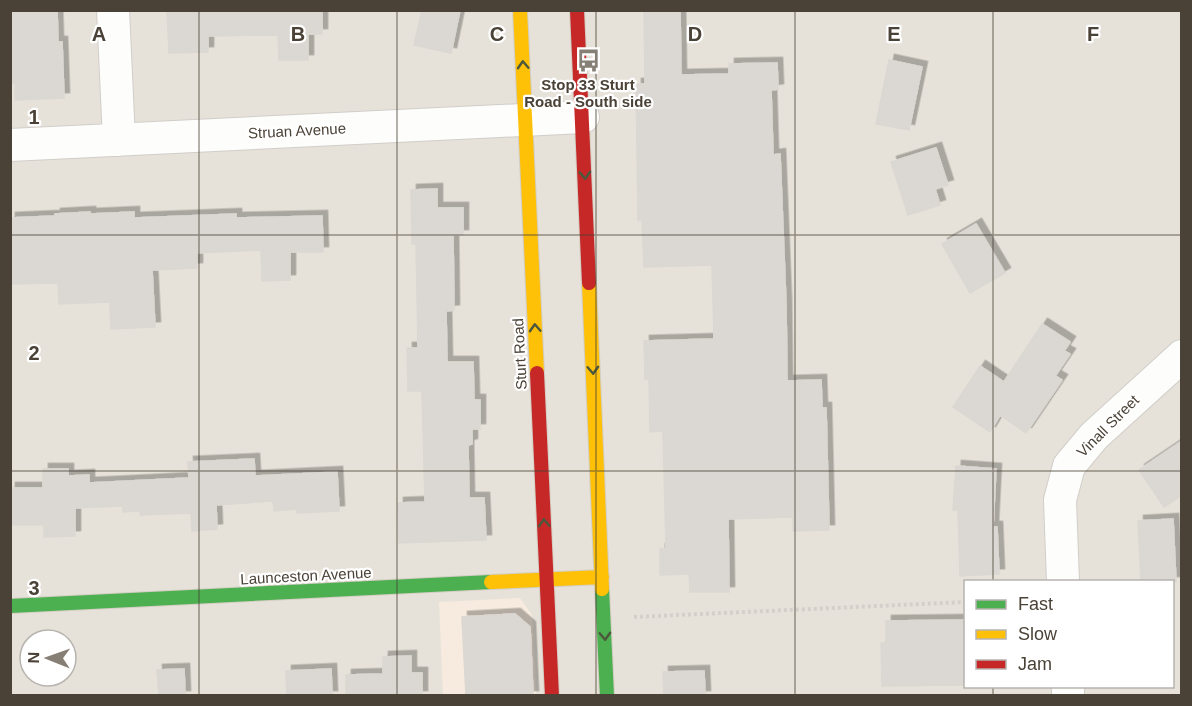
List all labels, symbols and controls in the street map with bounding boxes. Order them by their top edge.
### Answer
text: A [92,23,106,45]
text: B [291,23,305,45]
text: C [490,23,504,45]
text: D [688,23,702,45]
text: E [887,23,901,45]
text: F [1087,23,1099,45]
bus stop icon: Stop 33 Sturt Road - South side [575,48,601,74]
one-way arrow [516,61,529,70]
place label: Stop 33 Sturt Road - South side [524,76,652,110]
text: 1 [28,106,40,128]
street label: Struan Avenue [248,119,346,142]
one-way arrow [579,171,592,180]
street label: Sturt Road [509,318,530,390]
one-way arrow [528,324,541,333]
text: 2 [28,342,40,364]
one-way arrow [587,365,600,374]
street label: Vinall Street [1073,391,1143,460]
one-way arrow [537,518,550,527]
street label: Launceston Avenue [240,564,372,587]
text: 3 [28,577,40,599]
legend [964,580,1174,688]
text: Fast [1018,594,1053,614]
text: Slow [1018,624,1058,644]
north arrow [18,628,78,688]
one-way arrow [598,631,611,640]
text: N [25,652,42,664]
text: Jam [1018,654,1052,674]

